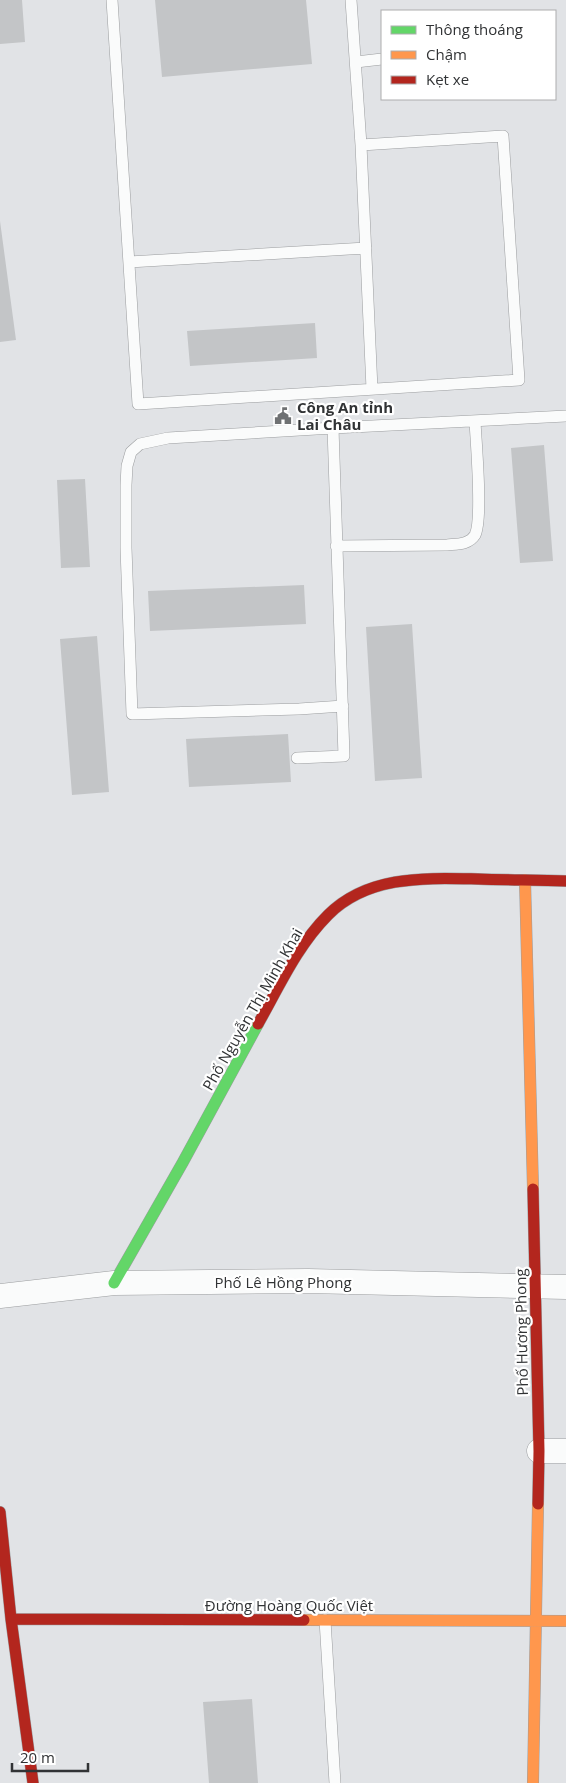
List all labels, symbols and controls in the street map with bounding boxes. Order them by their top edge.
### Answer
legend [381,10,556,100]
text: Thông thoáng [426,19,523,39]
text: Chậm [426,44,467,64]
text: Kẹt xe [426,69,469,89]
place label: Công An tỉnh Lai Châu [297,397,393,434]
public building icon: Công An tỉnh Lai Châu [273,406,293,426]
street label: Phố Nguyễn Thị Minh Khai [197,924,307,1094]
street label: Phố Hương Phong [510,1268,532,1396]
street label: Phố Lê Hồng Phong [214,1272,352,1292]
street label: Đường Hoàng Quốc Việt [205,1595,373,1615]
scale bar [12,1740,89,1772]
text: 20 m [20,1747,55,1767]

